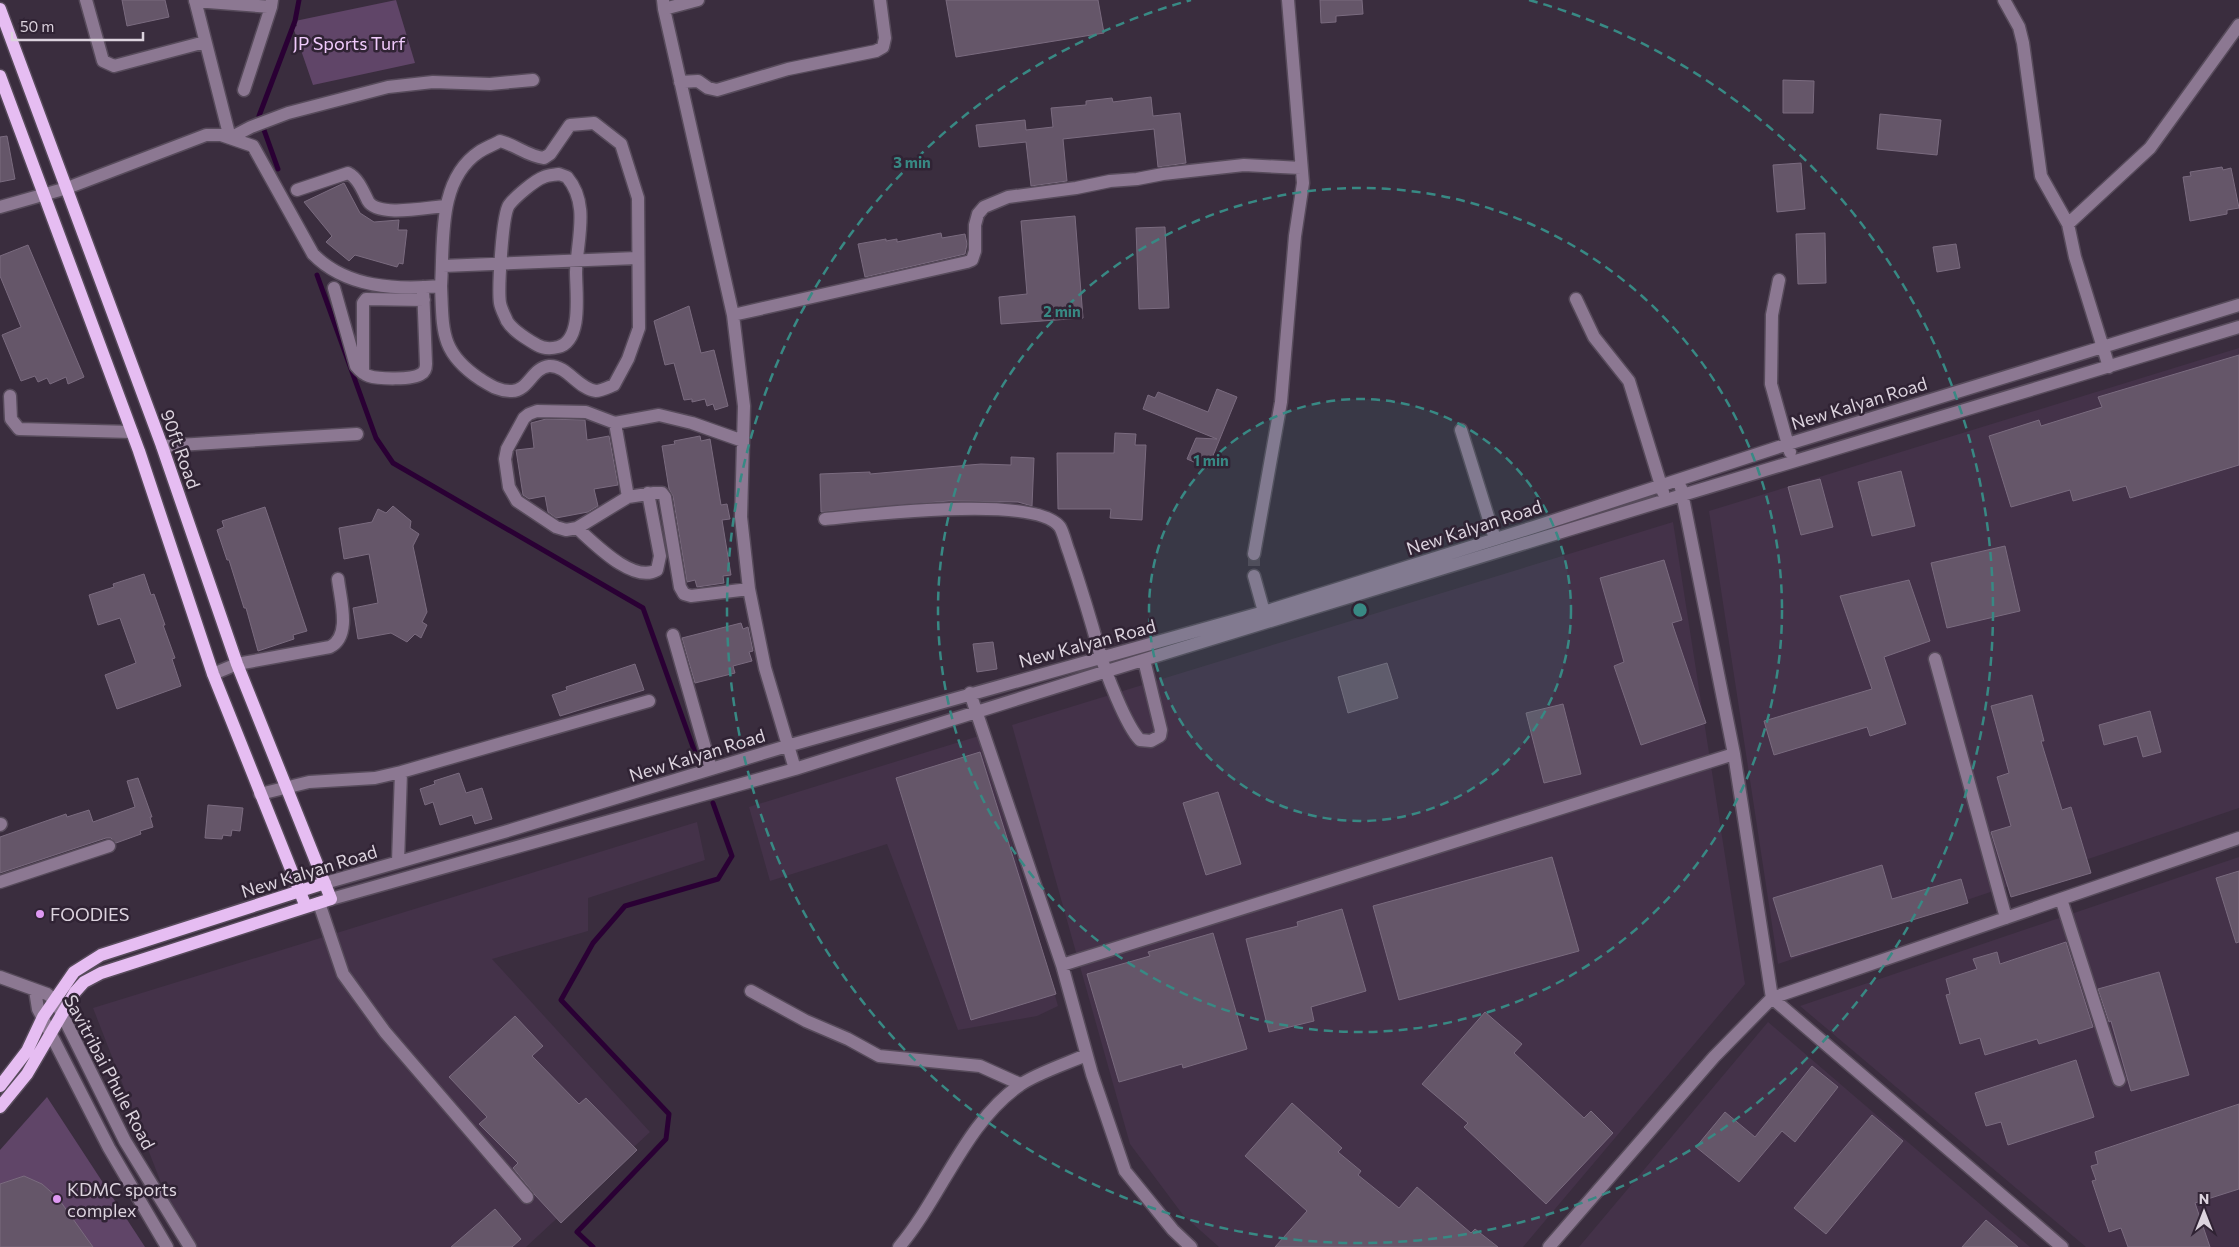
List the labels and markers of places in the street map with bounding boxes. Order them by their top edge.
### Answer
centre of rings [1351,601,1369,619]
place label: FOODIES [50,903,129,925]
marker: FOODIES [34,908,46,920]
place label: KDMC sports complex [67,1178,177,1221]
marker: KDMC sports complex [51,1193,63,1205]

